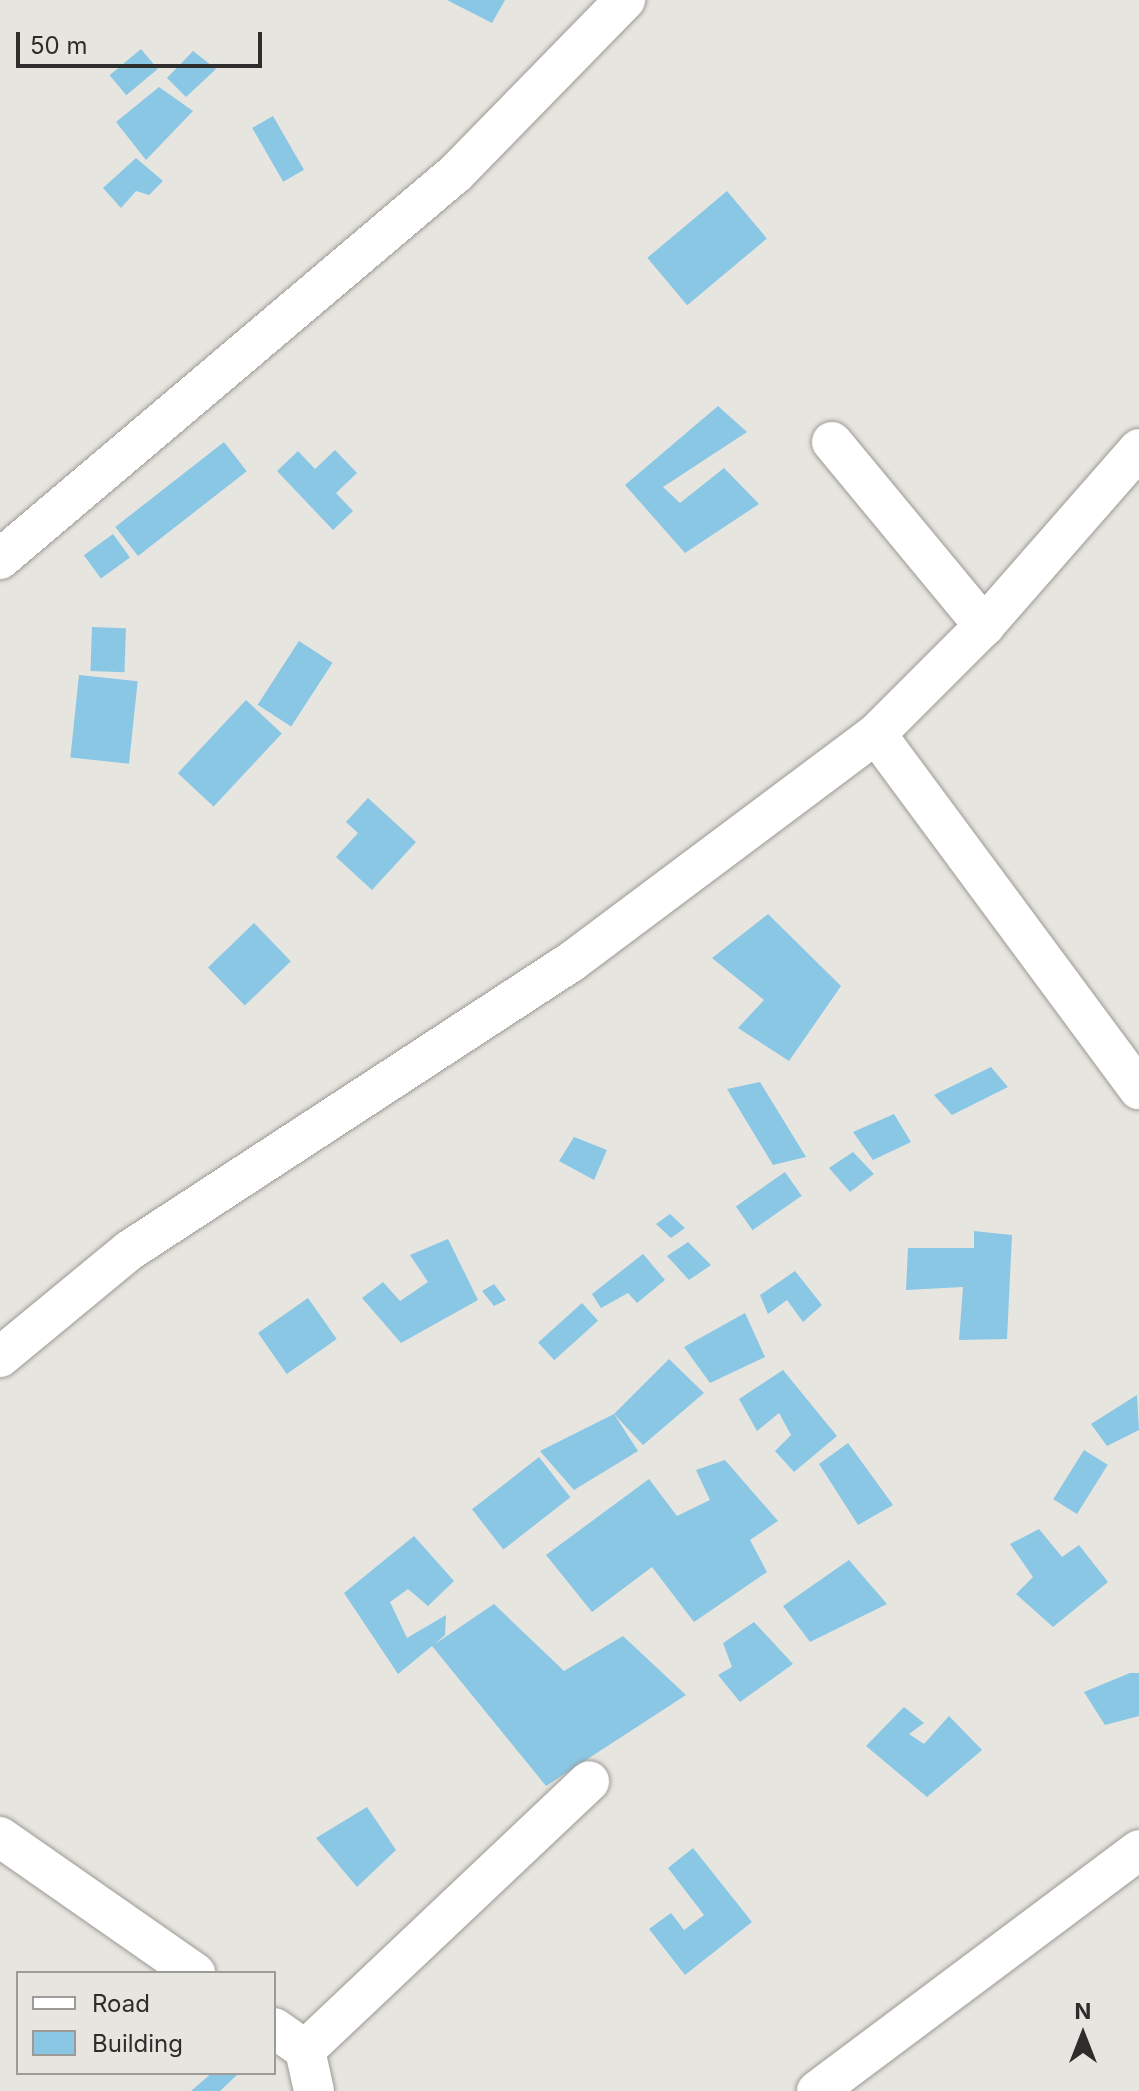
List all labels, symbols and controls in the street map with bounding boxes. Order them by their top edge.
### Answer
scale bar [20,16,266,66]
text: 50 m [30,31,88,60]
legend [16,1971,276,2075]
text: Road [92,1989,150,2018]
north arrow [1043,1995,1123,2075]
text: N [1075,1998,1091,2024]
text: Building [92,2029,183,2058]

